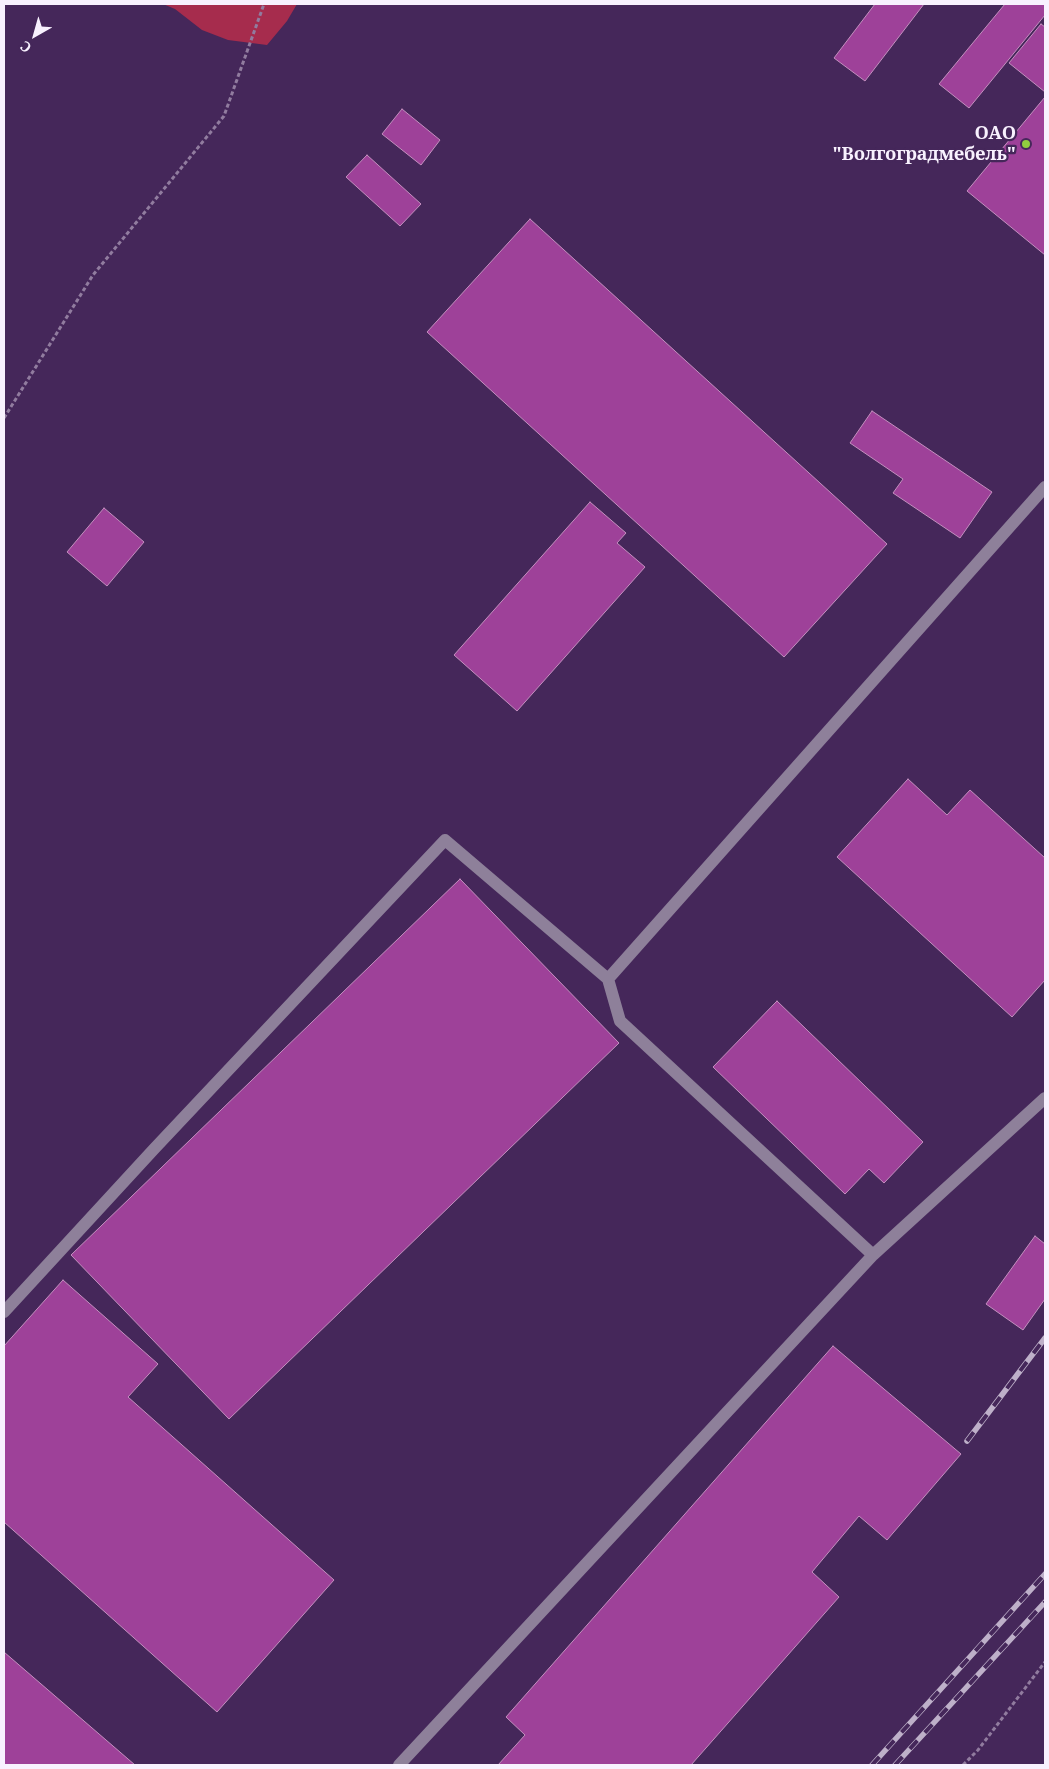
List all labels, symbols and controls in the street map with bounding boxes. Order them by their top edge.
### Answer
north arrow [10,10,60,60]
text: С [16,37,35,58]
place label: ОАО "Волгоградмебель" [832,123,1016,166]
marker: ОАО "Волгоградмебель" [1020,138,1032,150]

